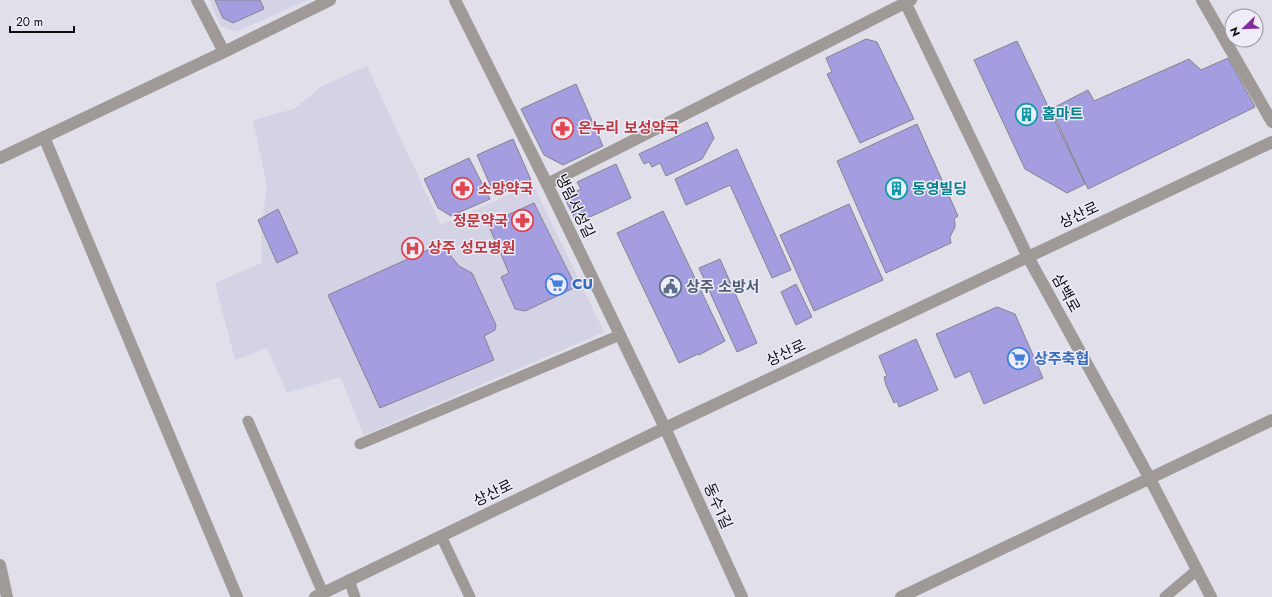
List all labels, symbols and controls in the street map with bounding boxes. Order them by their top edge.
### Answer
scale bar [10,8,74,34]
north arrow [1224,8,1264,48]
text: 20 m [16,13,43,31]
text: N [1226,25,1244,39]
building icon: 홈마트 [1013,101,1039,127]
place label: 홈마트 [1042,103,1084,125]
pharmacy icon: 온누리 보성약국 [550,115,576,141]
place label: 온누리 보성약국 [578,117,679,139]
street label: 냉림서성길 [550,170,600,242]
pharmacy icon: 소망약국 [449,176,475,202]
building icon: 동영빌딩 [884,176,910,202]
place label: 소망약국 [478,178,533,200]
place label: 동영빌딩 [912,178,967,200]
street label: 상산로 [1056,196,1102,234]
pharmacy icon: 정문약국 [510,208,536,234]
place label: 정문약국 [453,210,508,232]
hospital icon: 상주 성모병원 [399,235,425,261]
place label: 상주 성모병원 [428,237,515,259]
street label: 삼백로 [1046,270,1086,316]
supermarket icon: CU [544,271,570,297]
place label: CU [572,273,593,295]
public building icon: 상주 소방서 [658,274,684,300]
place label: 상주 소방서 [686,276,760,298]
street label: 상산로 [763,334,809,372]
supermarket icon: 상주축협 [1005,346,1031,372]
place label: 상주축협 [1034,348,1089,370]
street label: 상산로 [470,474,516,512]
street label: 동수1길 [698,480,738,532]

